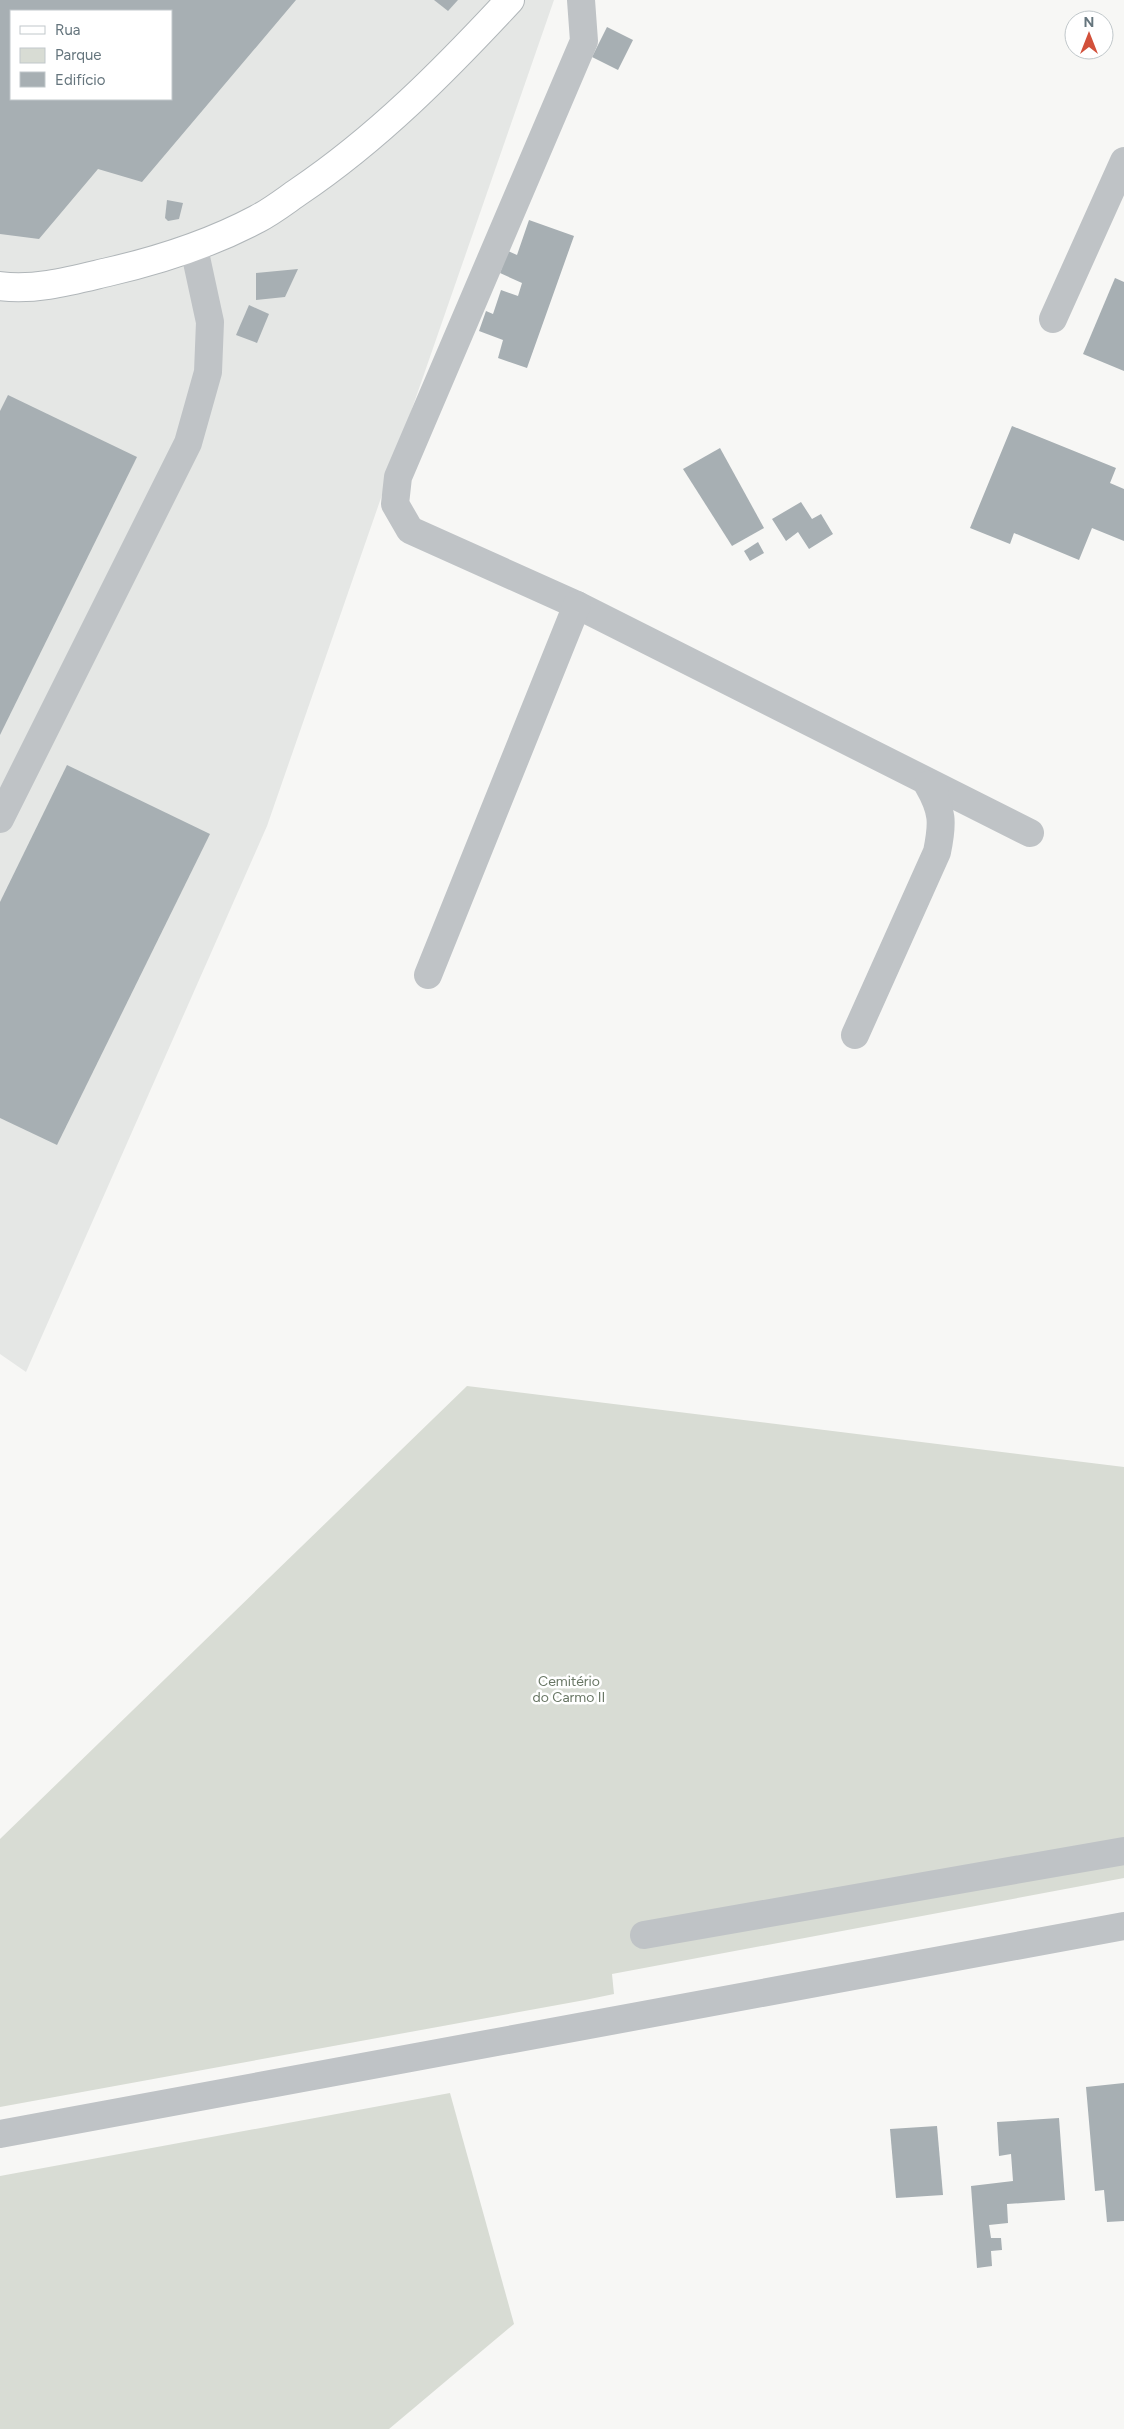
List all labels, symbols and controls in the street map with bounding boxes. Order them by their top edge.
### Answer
legend [10,10,172,100]
north arrow [1064,10,1114,60]
text: N [1084,14,1094,31]
text: Rua [55,21,80,39]
text: Parque [55,46,102,64]
text: Edifício [55,71,106,89]
park label: Cemitério do Carmo II [533,1673,605,1706]

